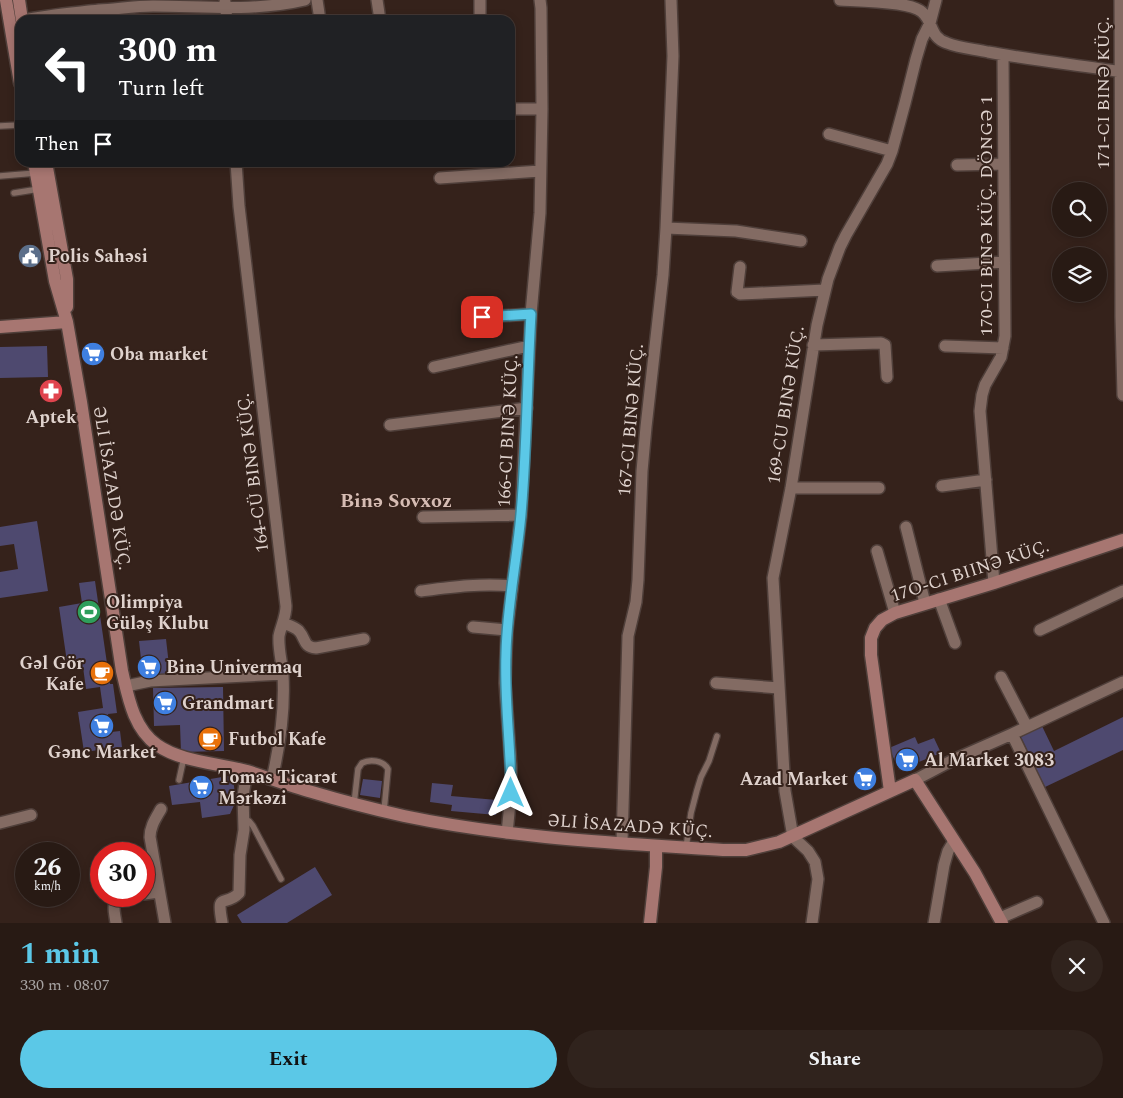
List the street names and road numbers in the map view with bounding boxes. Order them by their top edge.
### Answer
street label: 171-CI BINƏ KÜÇ. [1090,17,1117,169]
street label: 170-CI BINƏ KÜÇ. DÖNGƏ 1 [973,96,1000,336]
street label: 169-CU BINƏ KÜÇ. [760,324,812,486]
street label: 167-CI BINƏ KÜÇ. [611,343,651,497]
street label: 166-CI BINƏ KÜÇ. [491,354,525,508]
street label: 164-CÜ BINƏ KÜÇ. [230,392,276,554]
street label: ƏLI İSAZADƏ KÜÇ. [86,404,138,572]
street label: 17O-CI BIINƏ KÜÇ. [887,533,1053,609]
street label: ƏLI İSAZADƏ KÜÇ. [546,807,714,845]

